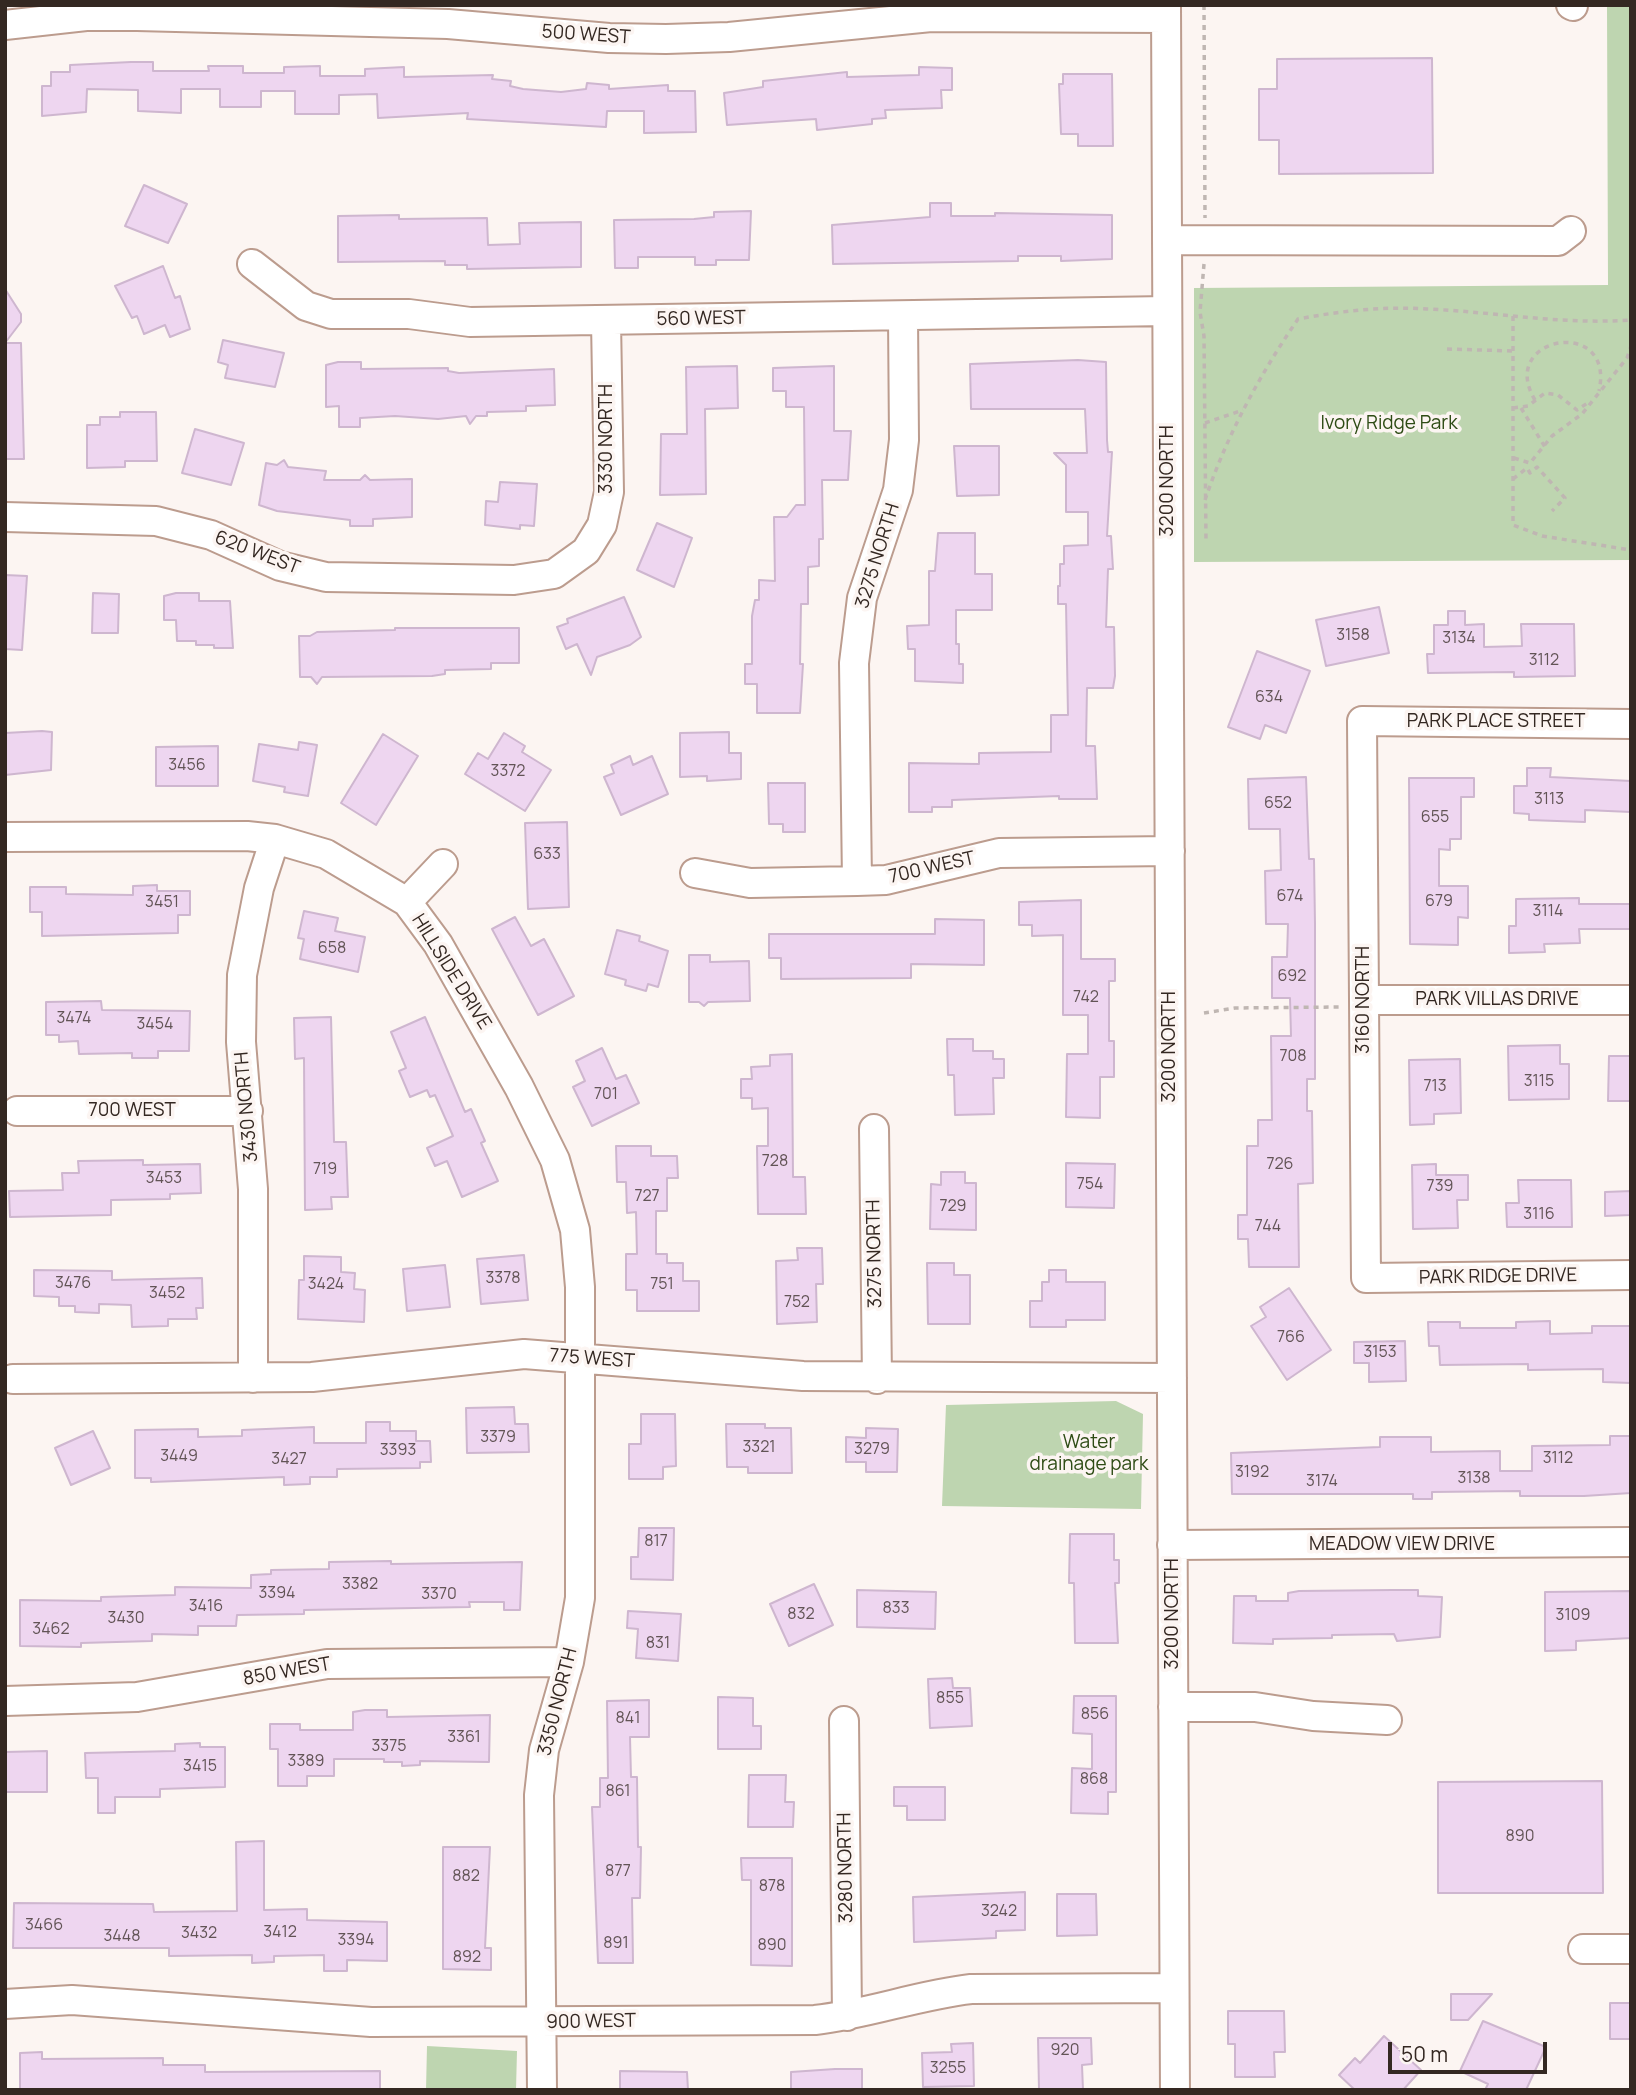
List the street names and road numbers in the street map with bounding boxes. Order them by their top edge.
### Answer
street label: 500 WEST [541,21,631,49]
street label: 560 WEST [656,307,746,331]
street label: 3330 NORTH [596,384,618,494]
street label: 3200 NORTH [1157,425,1179,537]
street label: 3275 NORTH [851,501,905,611]
street label: 620 WEST [211,526,303,580]
street label: PARK PLACE STREET [1407,711,1585,733]
street label: 700 WEST [887,847,977,889]
street label: HILLSIDE DRIVE [406,910,496,1034]
street label: 3160 NORTH [1353,946,1375,1054]
street label: PARK VILLAS DRIVE [1415,989,1579,1011]
street label: 3200 NORTH [1159,991,1181,1103]
street label: 3430 NORTH [231,1051,263,1163]
street label: 700 WEST [88,1100,176,1122]
street label: 3275 NORTH [863,1199,887,1309]
street label: PARK RIDGE DRIVE [1419,1264,1577,1290]
street label: 775 WEST [549,1345,635,1373]
street label: MEADOW VIEW DRIVE [1309,1534,1495,1556]
street label: 3200 NORTH [1162,1558,1184,1670]
street label: 3350 NORTH [534,1646,582,1758]
street label: 850 WEST [241,1653,333,1691]
street label: 3280 NORTH [834,1812,858,1924]
street label: 900 WEST [546,2010,636,2034]

